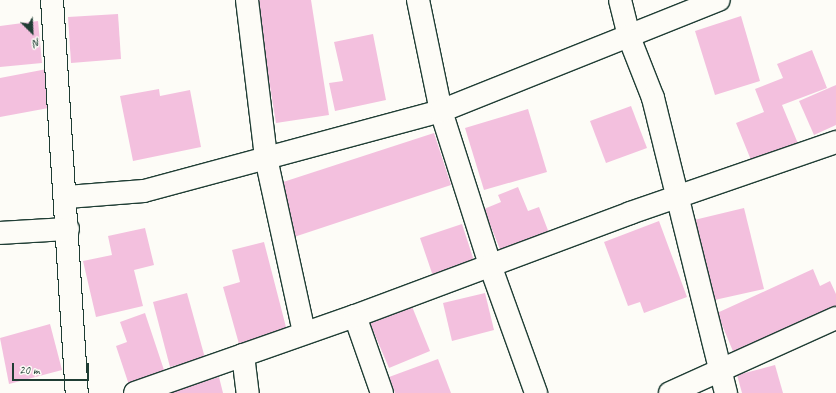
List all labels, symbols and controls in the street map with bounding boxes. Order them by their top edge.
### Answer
north arrow [12,12,52,52]
text: N [31,35,43,51]
scale bar [14,355,91,381]
text: 20 m [19,362,39,378]

